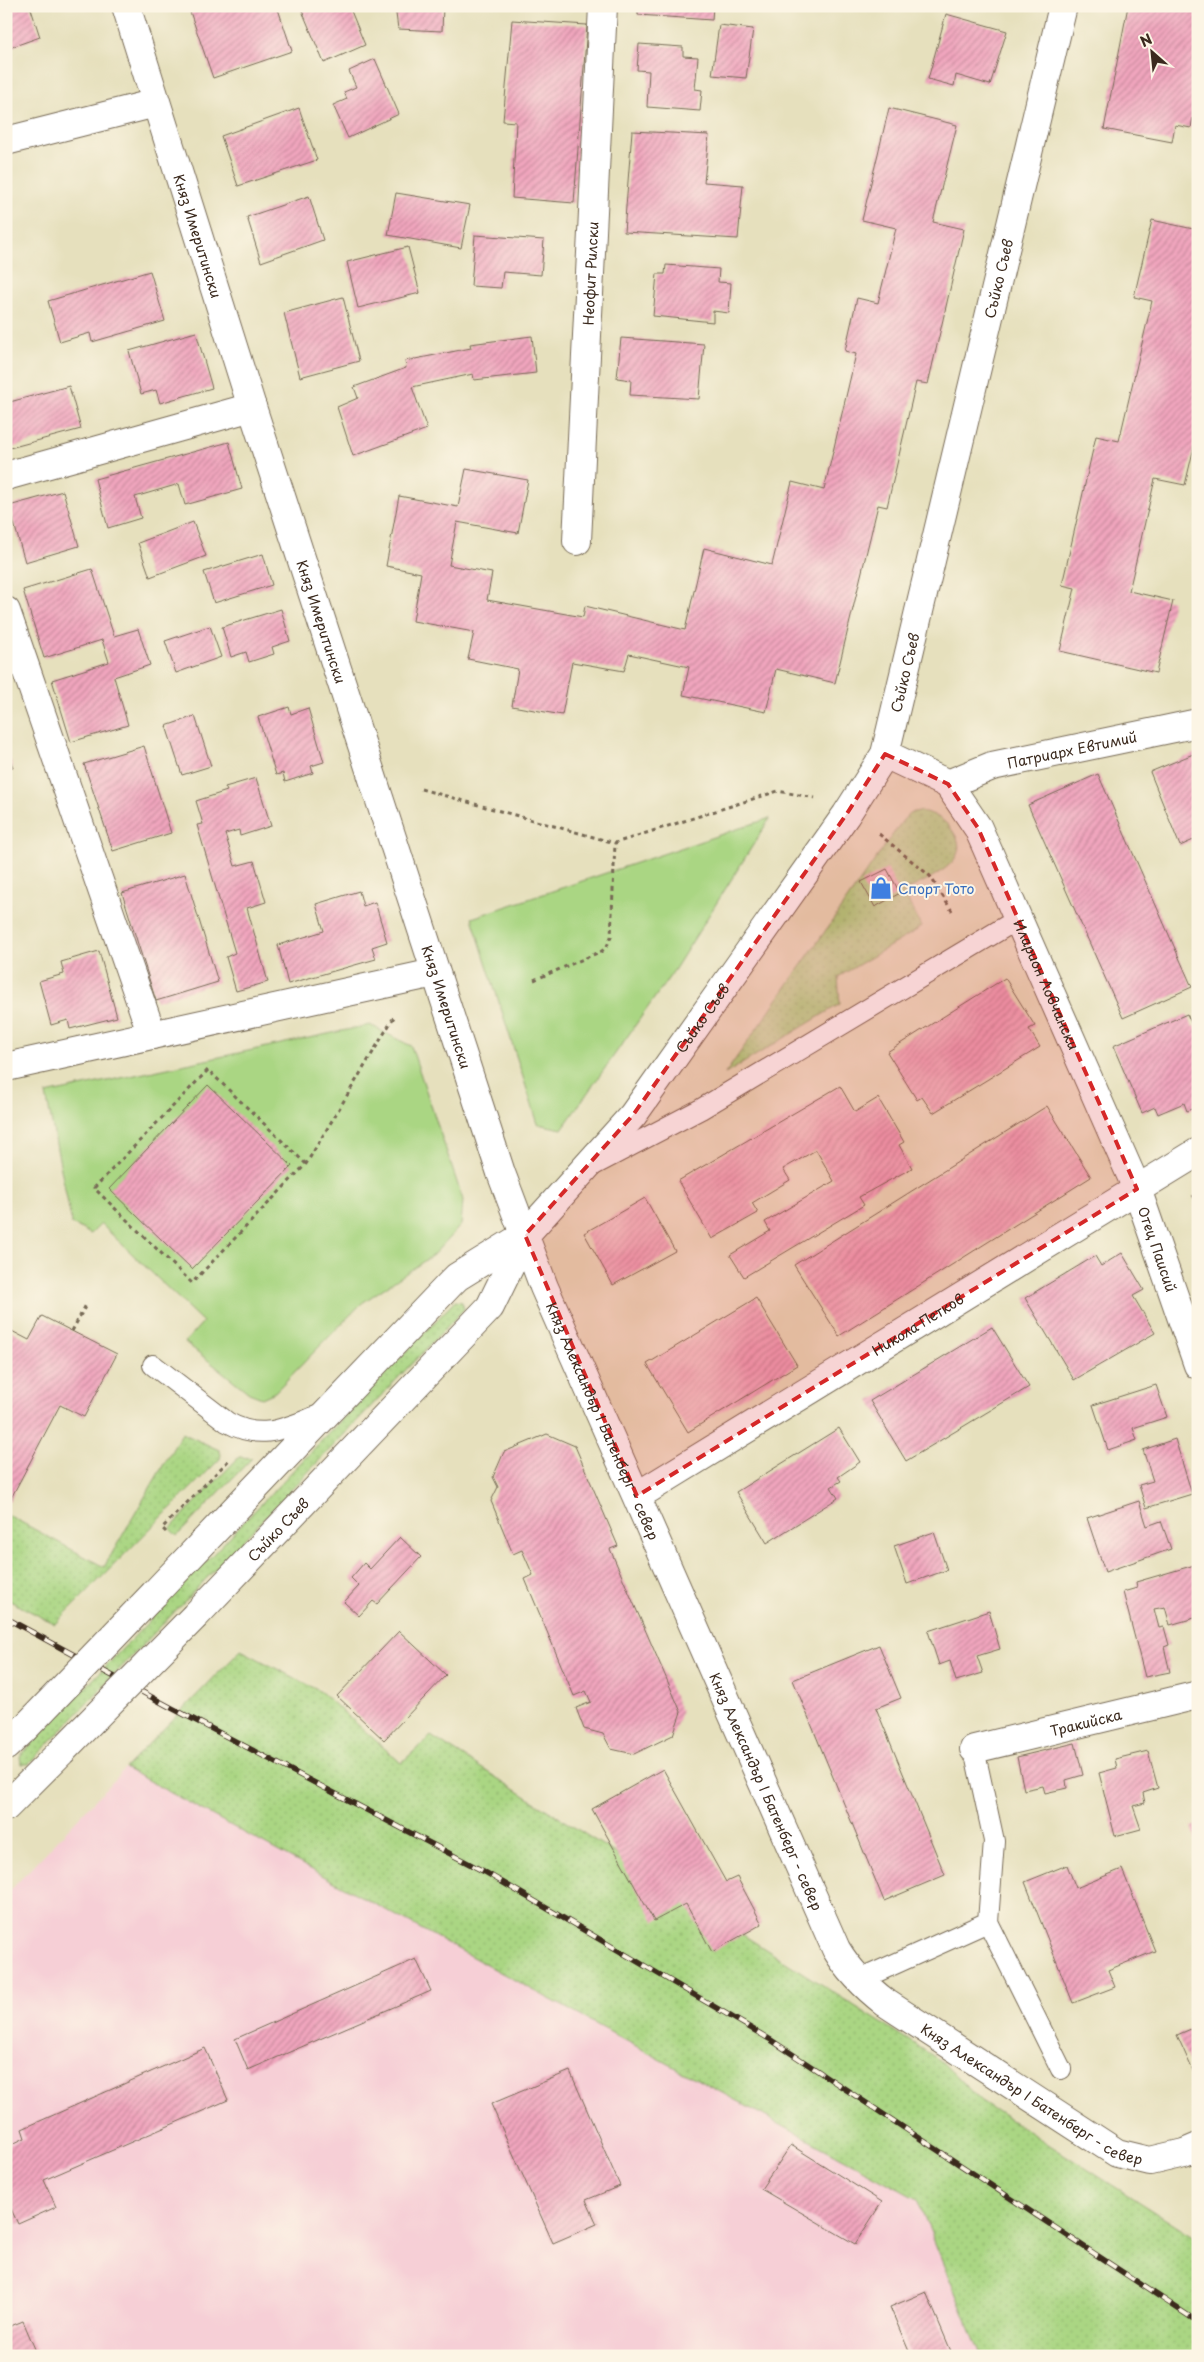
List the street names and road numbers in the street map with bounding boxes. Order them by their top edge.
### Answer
street label: Княз Имеритински [169,171,228,300]
street label: Неофит Рилски [577,221,603,326]
street label: Съйко Съев [979,237,1018,320]
street label: Княз Имеритински [292,557,352,686]
street label: Съйко Съев [885,631,924,714]
street label: Патриарх Евтимий [1005,726,1138,773]
street label: Иларион Ловчански [1009,916,1085,1053]
street label: Княз Имеритински [417,942,477,1071]
street label: Съйко Съев [670,979,734,1057]
street label: Отец Паисий [1133,1203,1182,1295]
street label: Никола Петков [868,1288,967,1360]
street label: Княз Александър I Батенберг - север [541,1299,665,1543]
street label: Съйко Съев [242,1493,313,1566]
street label: Княз Александър I Батенберг - север [705,1669,828,1914]
street label: Тракийска [1048,1703,1124,1741]
street label: Княз Александър I Батенберг - север [917,2018,1145,2169]

